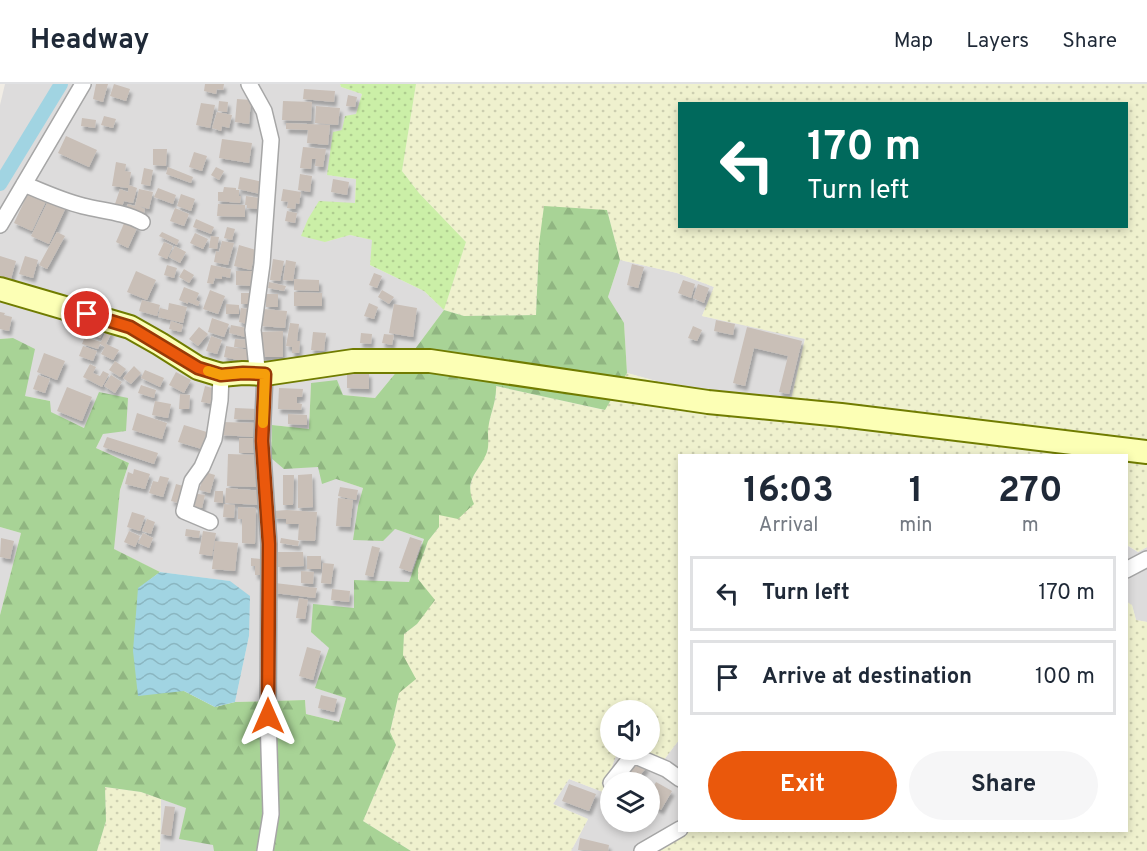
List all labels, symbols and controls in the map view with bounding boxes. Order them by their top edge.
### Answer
text: Headway [30,23,149,59]
text: Map [894,28,933,55]
text: Layers [966,28,1029,55]
text: Share [1062,28,1117,55]
text: 170 m [807,122,921,175]
icon: left [708,126,786,204]
text: Turn left [807,174,909,208]
pin [61,288,112,339]
icon: arrive [70,297,103,330]
text: 16:03 [743,469,834,515]
text: 1 [909,469,923,515]
text: 270 [998,469,1063,515]
text: Arrival [759,513,818,539]
text: min [899,513,933,539]
text: m [1022,513,1039,539]
icon: left [711,577,744,610]
text: Turn left [762,580,850,607]
text: 170 m [1038,580,1095,607]
icon: arrive [711,661,744,694]
text: Arrive at destination [762,664,972,691]
text: 100 m [1035,664,1095,691]
position arrow [236,684,300,748]
map controls [600,700,660,832]
button: sound [600,700,660,760]
button: Exit [708,751,897,820]
button: Share [909,751,1098,820]
button: layers [600,772,660,832]

